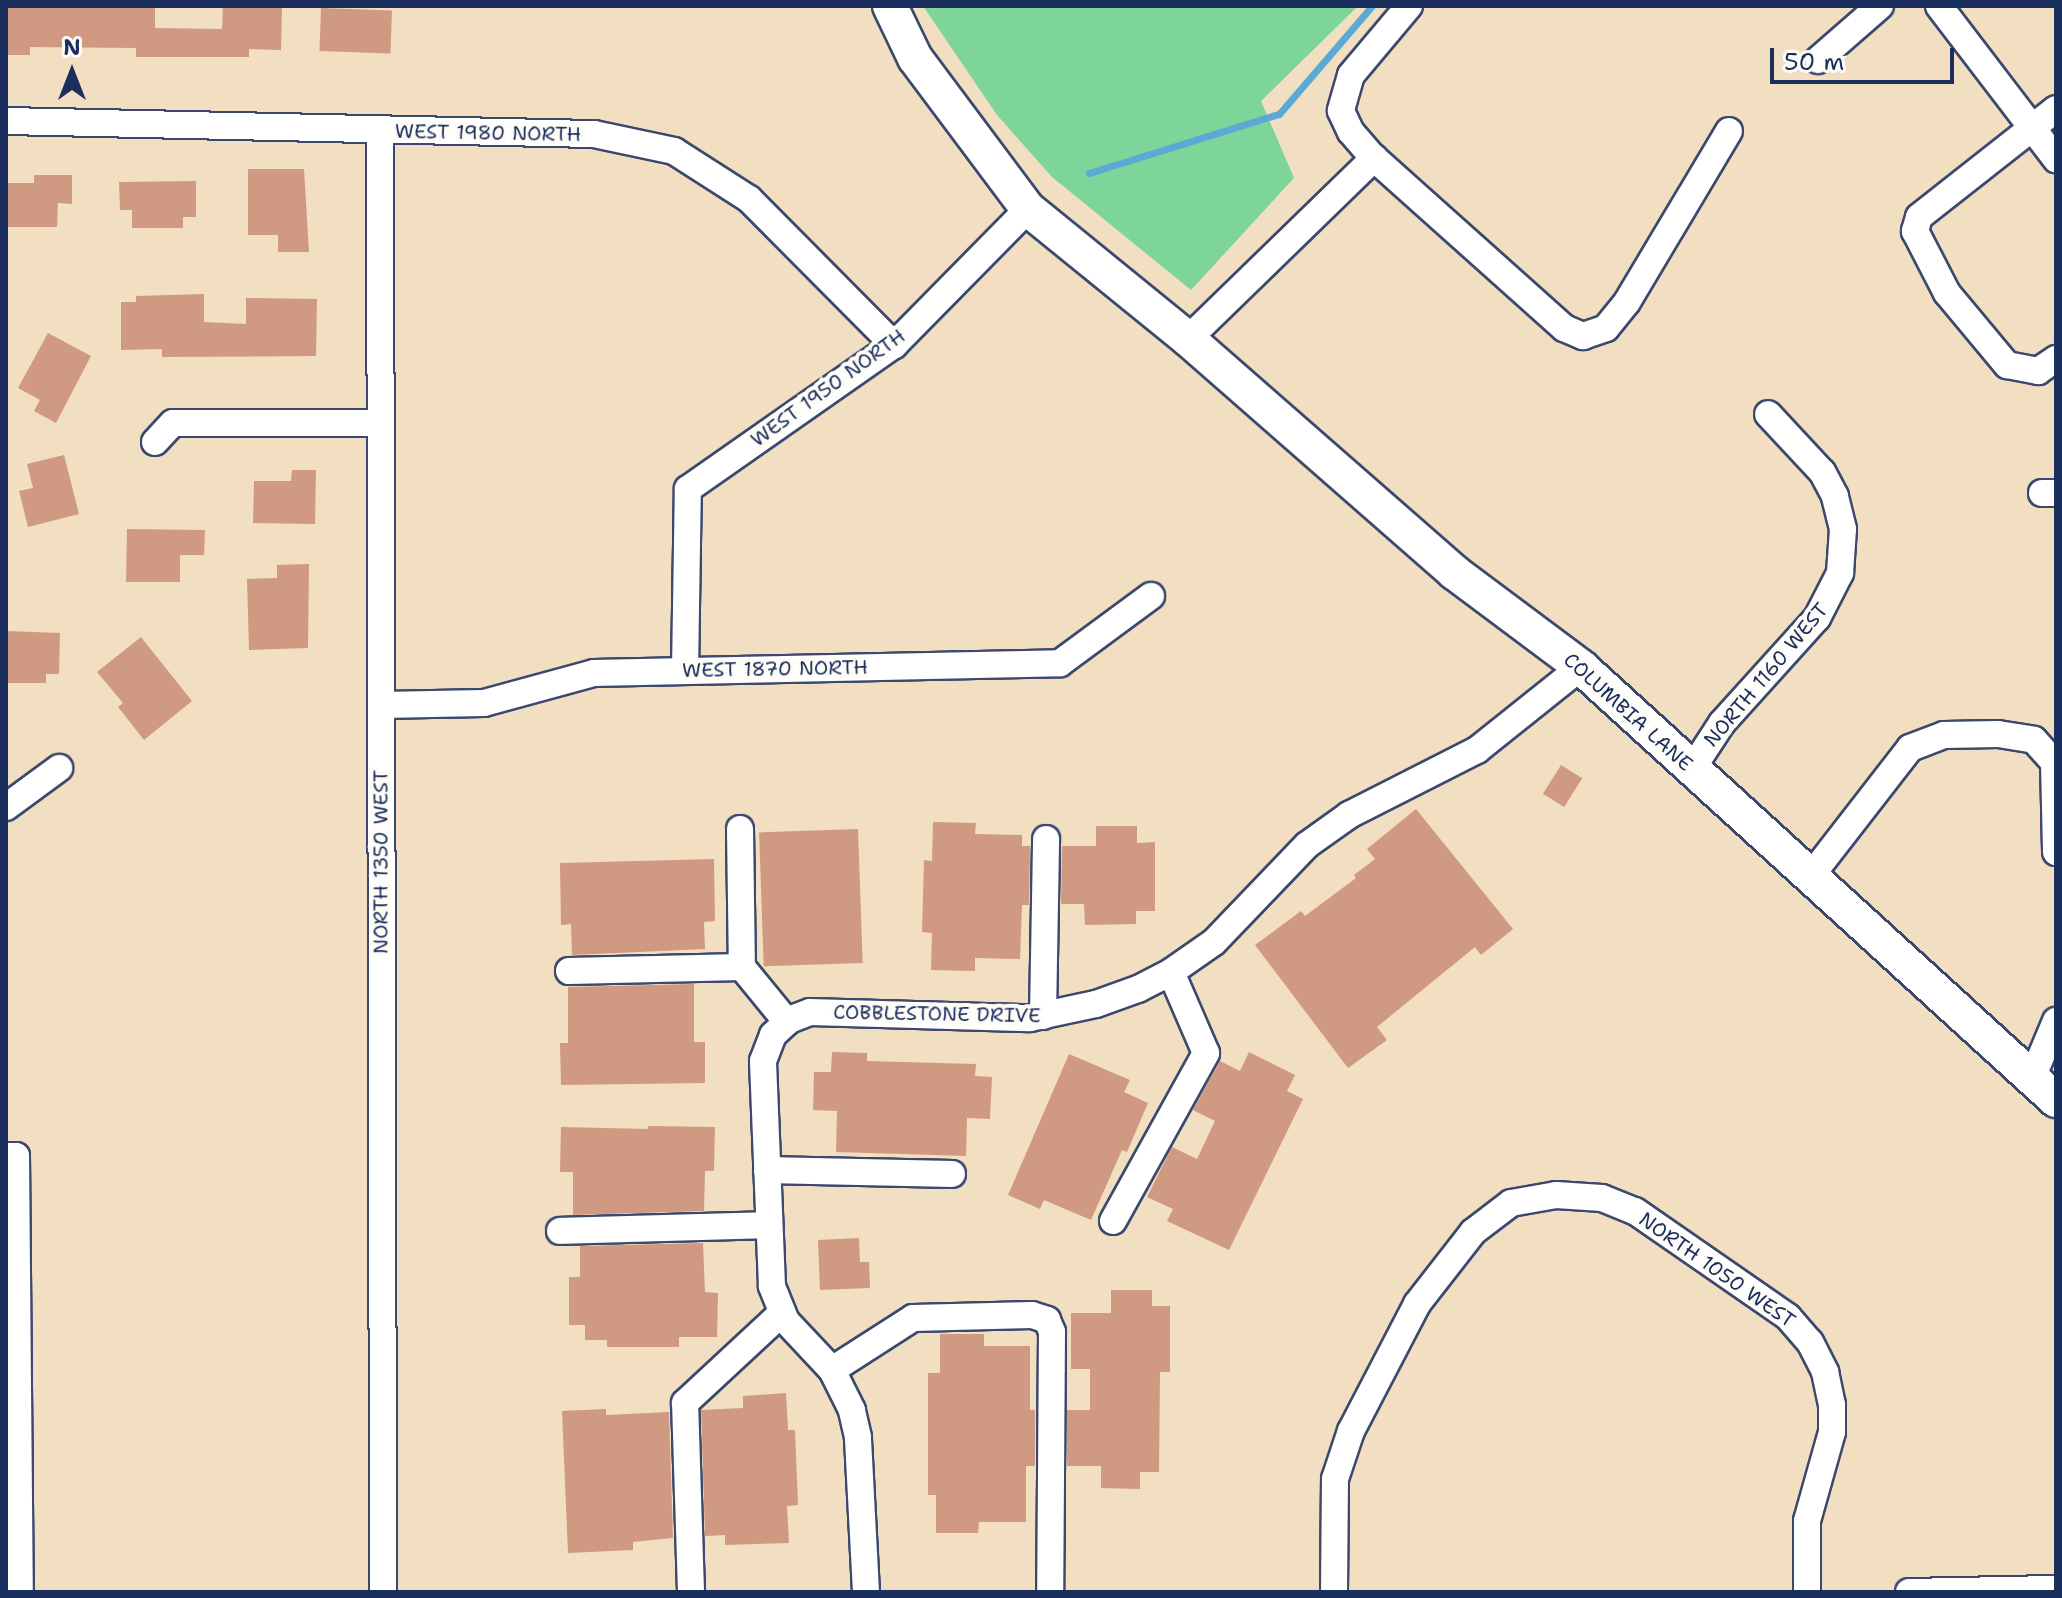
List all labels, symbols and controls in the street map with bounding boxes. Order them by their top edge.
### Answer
north arrow [32,32,112,112]
scale bar [1774,32,1958,82]
text: N [63,33,81,62]
text: 50 m [1784,46,1844,78]
street label: WEST 1980 NORTH [395,119,581,147]
street label: WEST 1950 NORTH [746,324,910,452]
street label: NORTH 1160 WEST [1699,598,1833,752]
street label: COLUMBIA LANE [1559,648,1697,776]
street label: WEST 1870 NORTH [682,655,868,683]
street label: NORTH 1350 WEST [369,770,393,954]
street label: COBBLESTONE DRIVE [833,1000,1041,1028]
street label: NORTH 1050 WEST [1634,1207,1800,1333]

